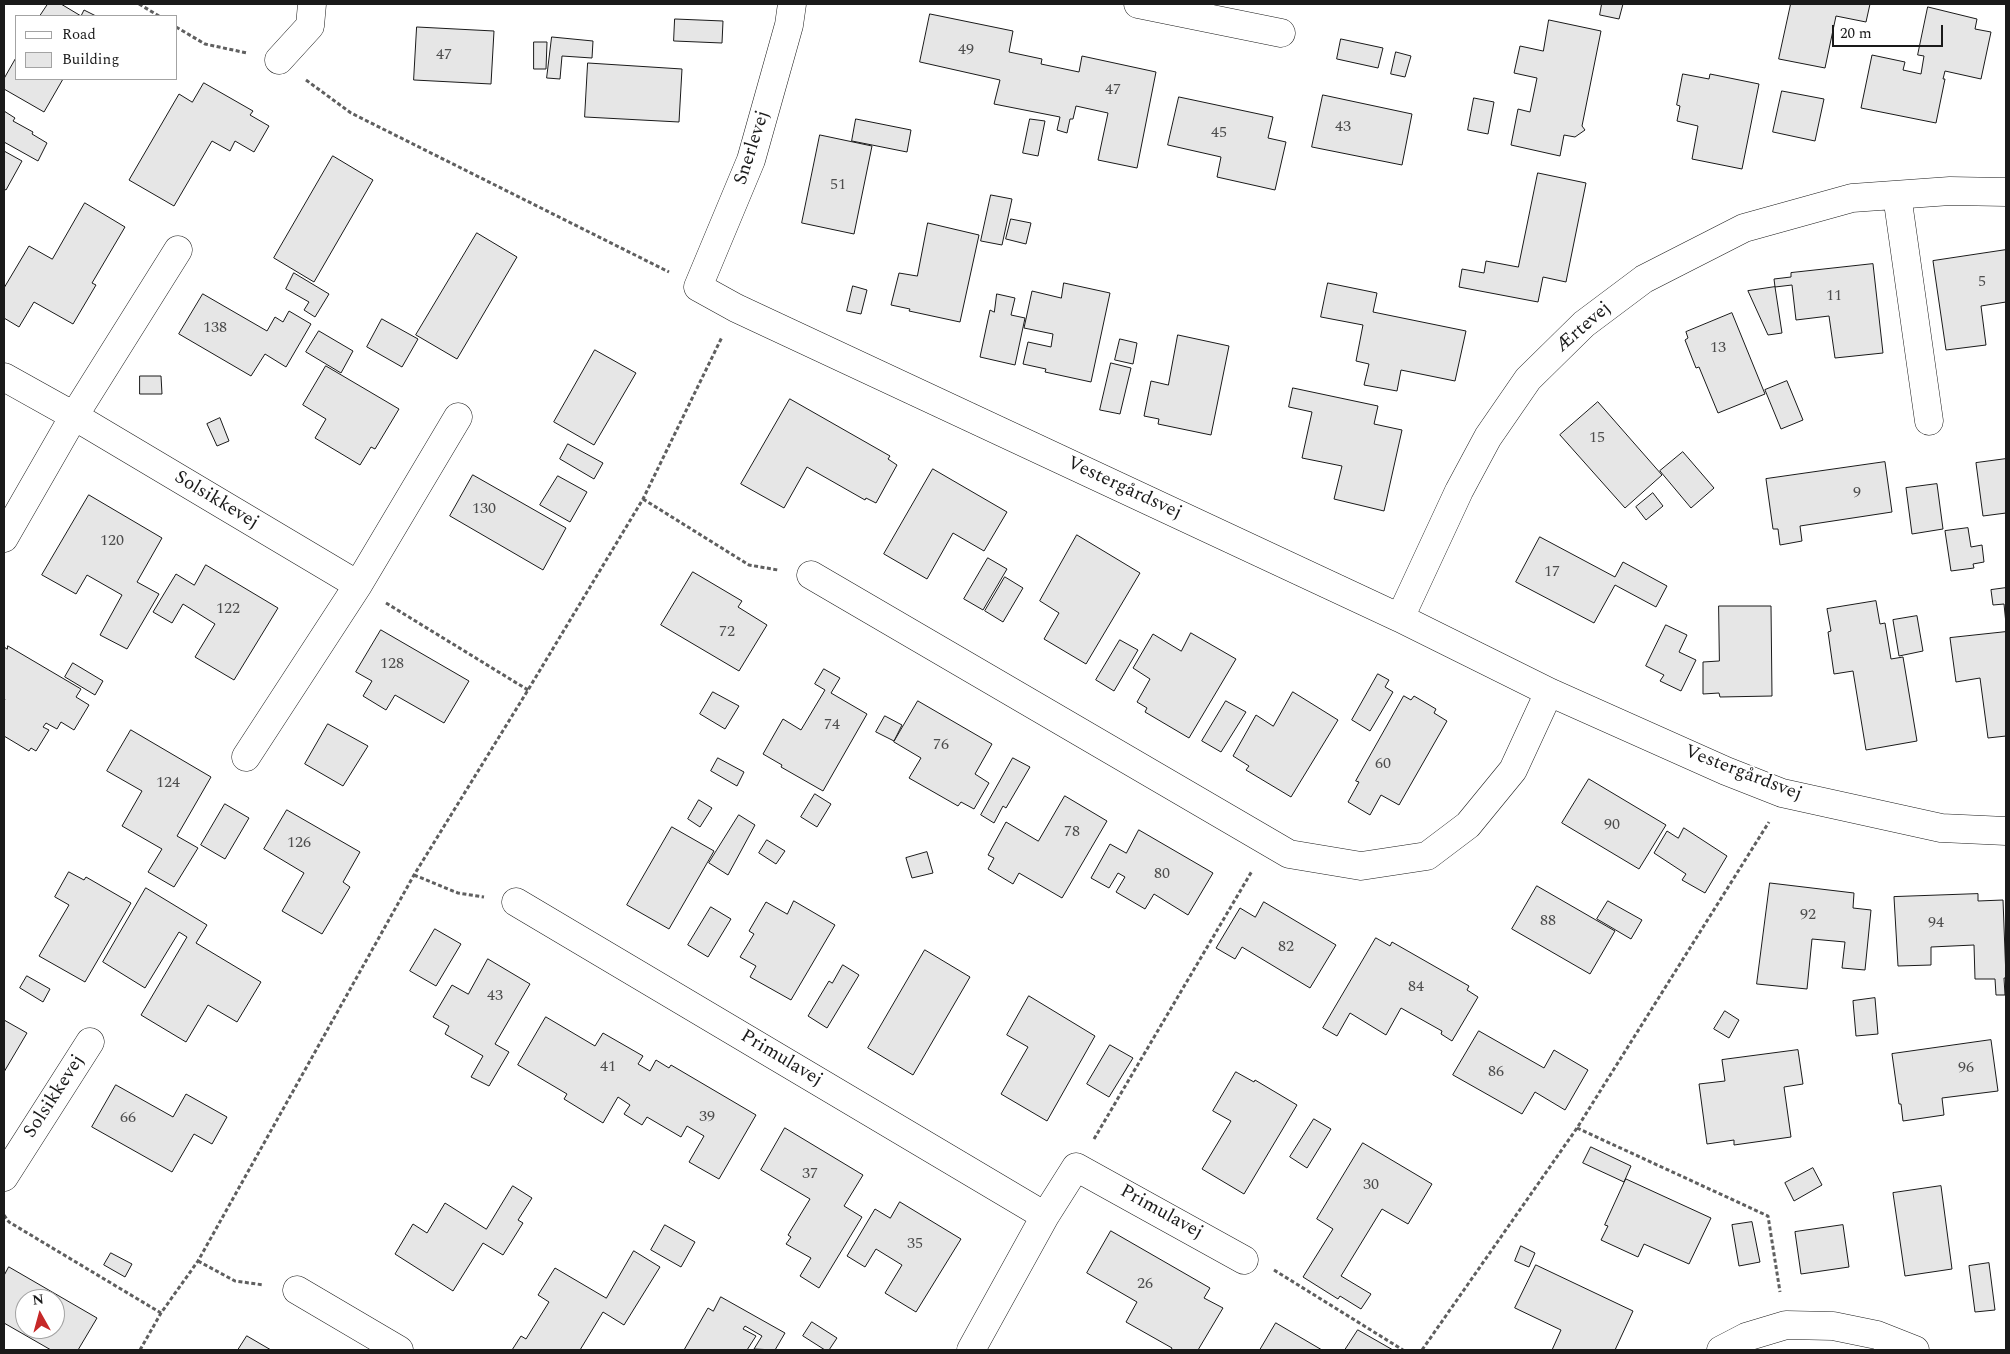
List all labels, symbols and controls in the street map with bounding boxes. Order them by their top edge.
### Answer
legend [15,15,178,80]
scale bar [1835,15,1946,47]
text: 20 m [1840,22,1872,45]
text: Road [62,23,96,46]
house number: 49 [958,41,974,61]
house number: 47 [436,46,452,66]
text: Building [62,48,119,71]
house number: 47 [1105,81,1121,101]
street label: Snerlevej [730,108,776,188]
house number: 43 [1335,118,1351,138]
house number: 45 [1211,124,1227,144]
house number: 51 [830,176,846,196]
house number: 5 [1978,273,1986,293]
house number: 11 [1826,287,1842,307]
street label: Ærtevej [1551,298,1617,358]
house number: 138 [203,319,227,339]
house number: 13 [1710,339,1726,359]
house number: 15 [1589,429,1605,449]
street label: Vestergårdsvej [1063,452,1185,526]
street label: Solsikkevej [170,467,262,535]
house number: 9 [1853,484,1861,504]
house number: 130 [472,500,496,520]
house number: 120 [100,532,124,552]
house number: 17 [1544,563,1560,583]
house number: 122 [216,600,240,620]
house number: 72 [719,623,735,643]
house number: 128 [380,655,404,675]
house number: 74 [824,716,840,736]
house number: 76 [933,736,949,756]
street label: Vestergårdsvej [1681,741,1805,807]
house number: 60 [1375,755,1391,775]
house number: 124 [156,774,180,794]
house number: 90 [1604,816,1620,836]
house number: 78 [1064,823,1080,843]
house number: 126 [287,834,311,854]
house number: 80 [1154,865,1170,885]
house number: 92 [1800,906,1816,926]
house number: 88 [1540,912,1556,932]
house number: 94 [1928,914,1944,934]
house number: 82 [1278,938,1294,958]
house number: 84 [1408,978,1424,998]
house number: 43 [487,987,503,1007]
street label: Primulavej [736,1026,826,1092]
street label: Solsikkevej [20,1051,90,1143]
house number: 41 [600,1058,616,1078]
house number: 96 [1958,1059,1974,1079]
house number: 86 [1488,1063,1504,1083]
house number: 39 [699,1108,715,1128]
house number: 66 [120,1109,136,1129]
house number: 37 [802,1165,818,1185]
house number: 30 [1363,1176,1379,1196]
street label: Primulavej [1115,1181,1207,1245]
house number: 35 [907,1235,923,1255]
house number: 26 [1137,1275,1153,1295]
text: N [31,1288,45,1311]
north arrow [15,1289,65,1339]

